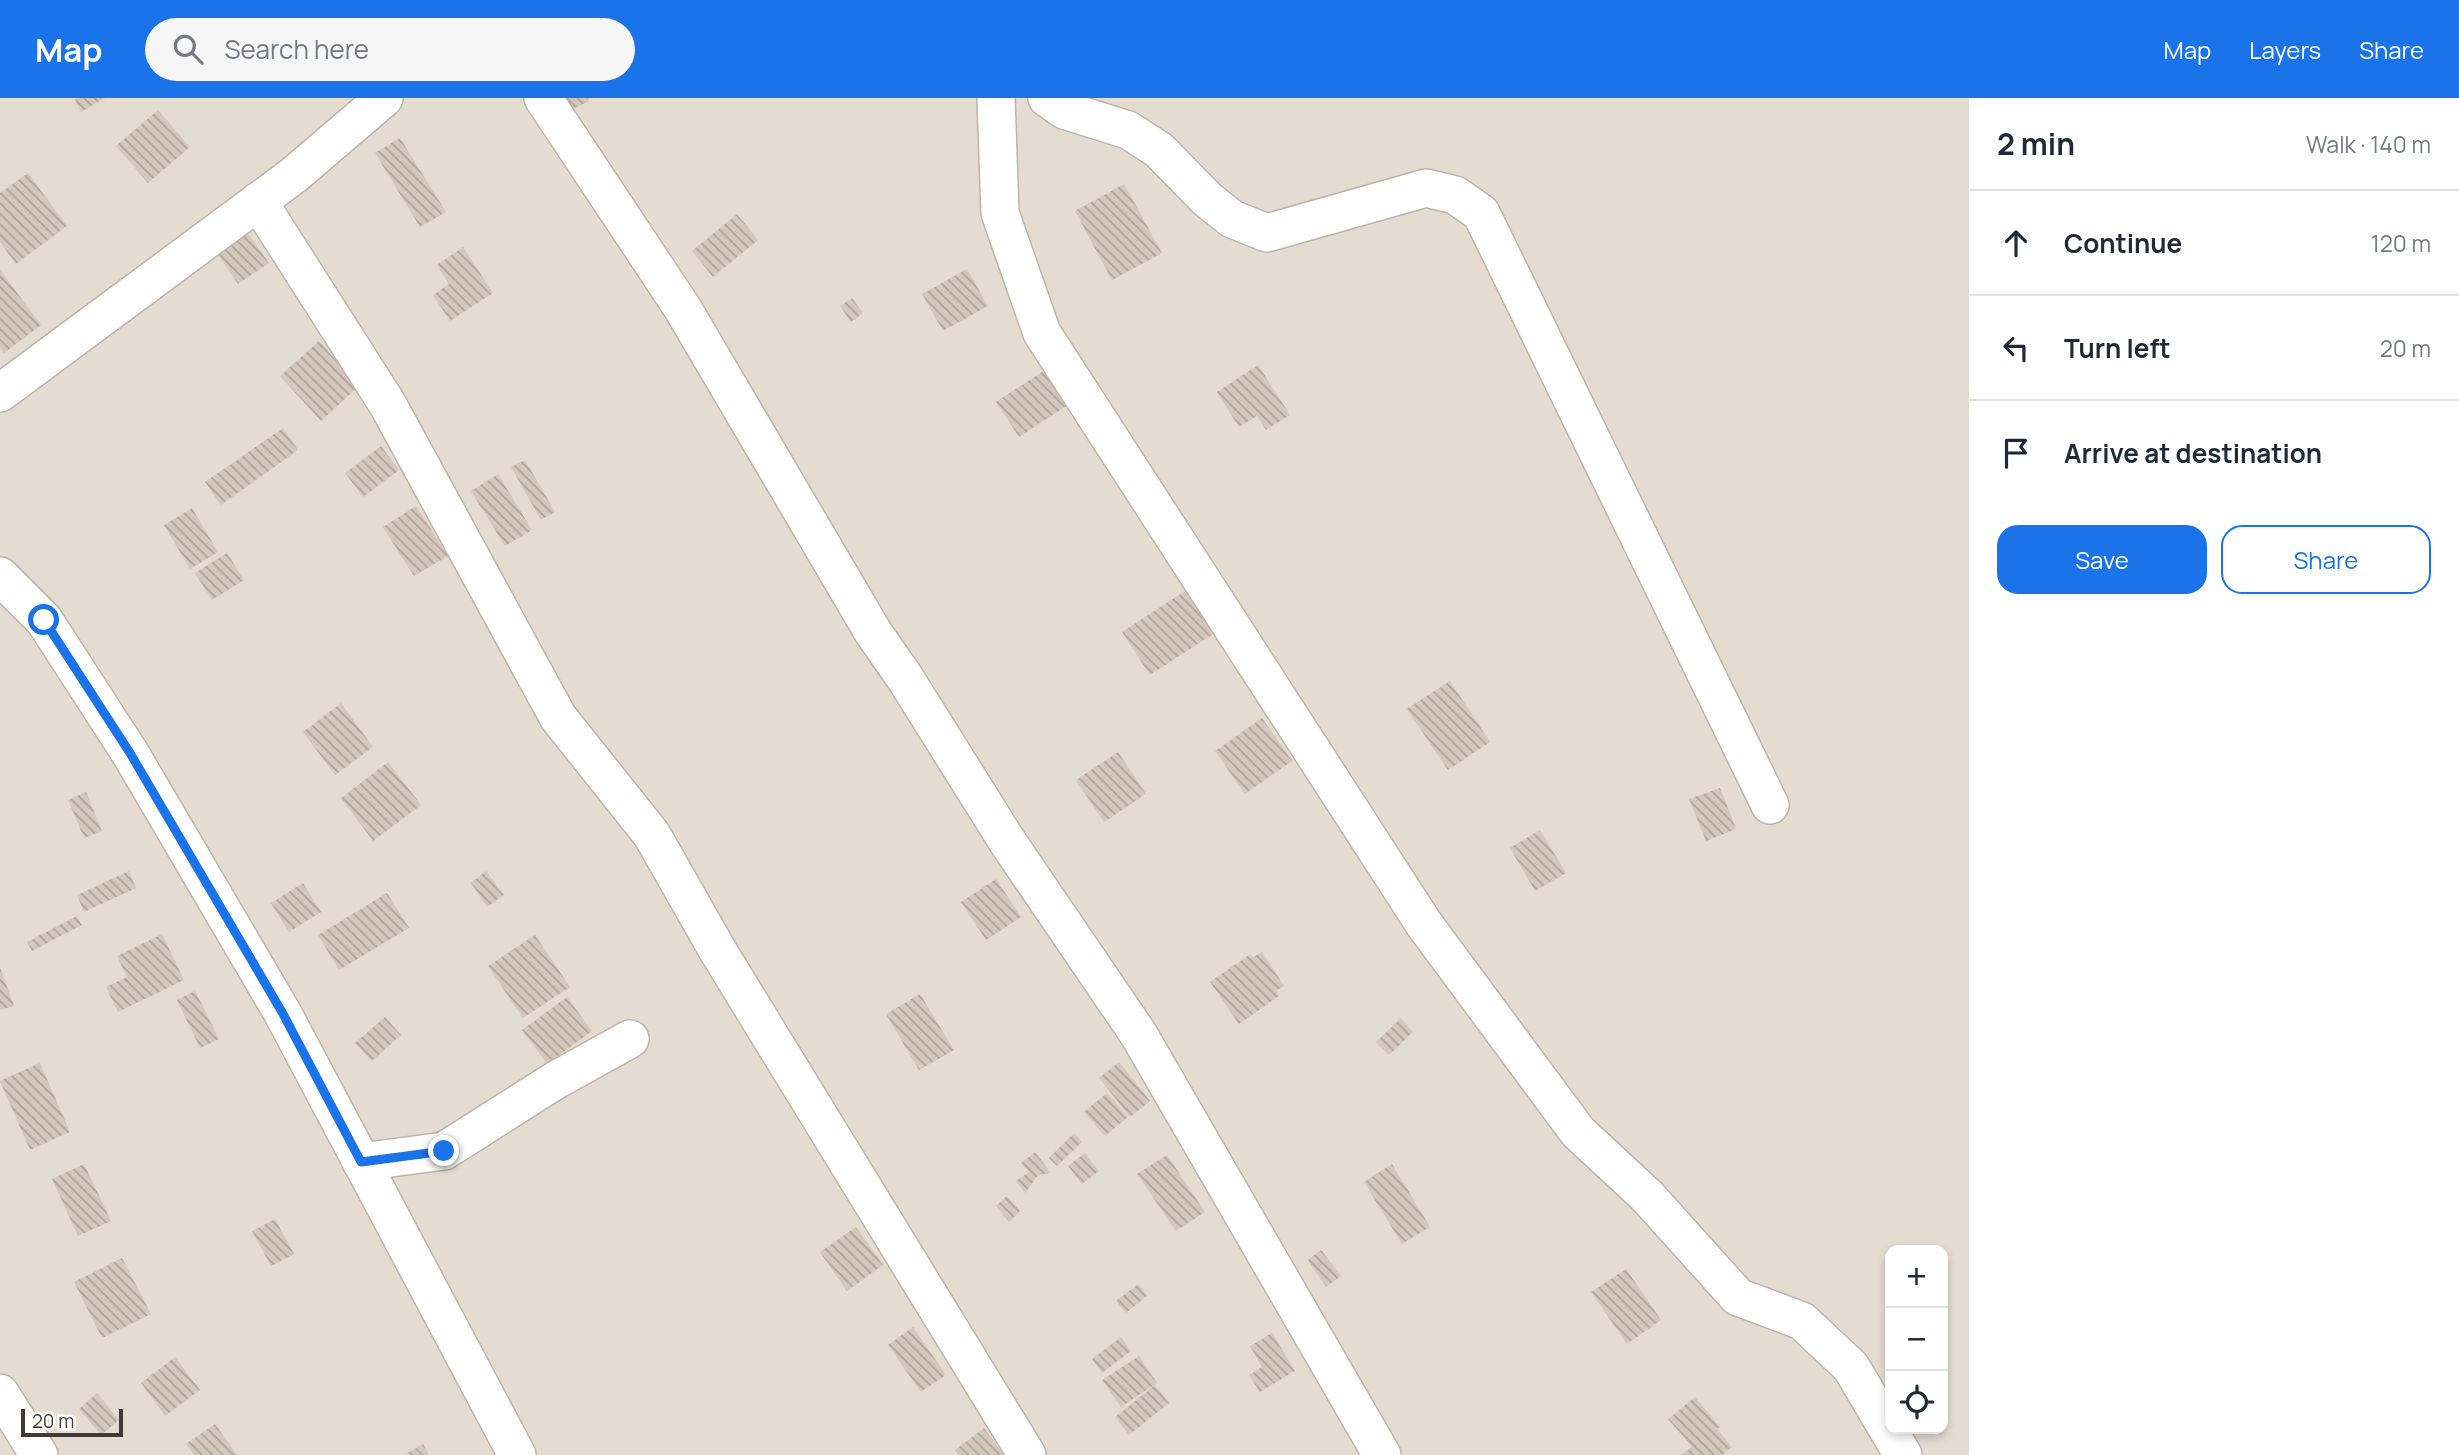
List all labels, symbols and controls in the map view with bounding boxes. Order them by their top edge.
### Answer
search box [145,18,635,81]
text: Map [35,27,103,72]
icon: search [169,30,207,68]
text: Search here [225,31,369,67]
text: Map [2164,33,2211,66]
text: Layers [2249,33,2321,66]
text: Share [2359,33,2424,66]
text: 2 min [1997,123,2075,164]
text: Walk · 140 m [2306,128,2431,160]
icon: ahead [1997,224,2035,262]
text: Continue [2064,225,2182,261]
text: 120 m [2371,227,2431,259]
icon: left [1997,329,2035,367]
text: Turn left [2064,330,2171,366]
text: 20 m [2380,332,2431,364]
icon: arrive [1997,434,2035,472]
text: Arrive at destination [2064,435,2322,471]
button: Save [1997,525,2207,594]
button: Share [2221,525,2431,594]
route start [28,604,59,635]
route end [428,1135,459,1166]
map controls [1885,1245,1948,1434]
button: + [1885,1245,1948,1308]
button: − [1885,1308,1948,1371]
button: locate [1885,1371,1948,1434]
scale bar [21,1406,122,1438]
text: 20 m [32,1408,74,1434]

